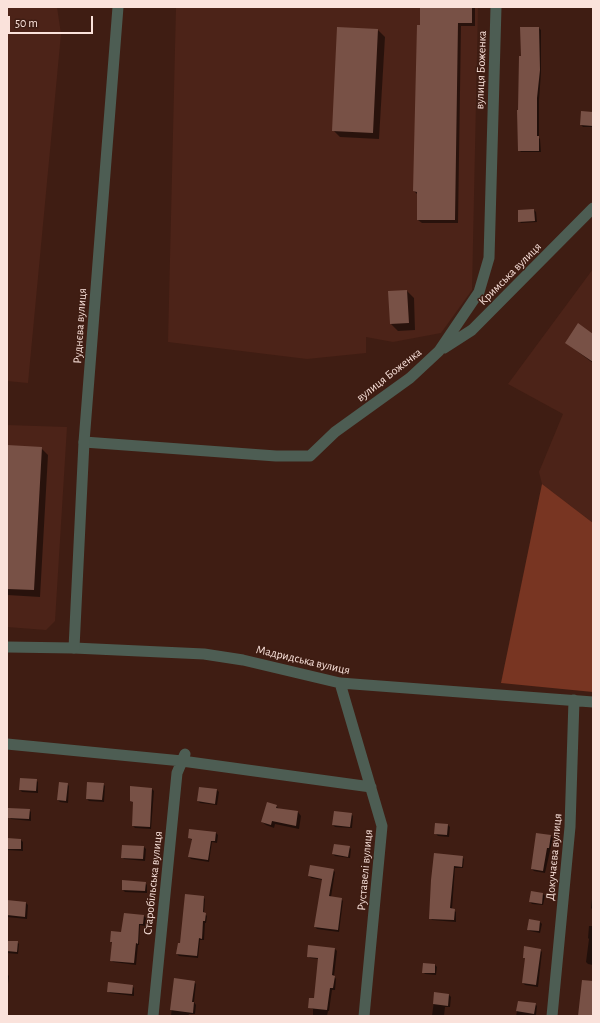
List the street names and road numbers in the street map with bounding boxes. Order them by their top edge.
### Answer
street label: вулиця Боженка [472,30,490,110]
street label: Кримська вулиця [476,240,544,308]
street label: Руднєва вулиця [70,288,90,364]
street label: вулиця Боженка [354,345,424,405]
street label: Мадридська вулиця [255,642,351,678]
street label: Докучаєва вулиця [543,813,565,901]
street label: Руставелі вулиця [354,829,376,911]
street label: Старобільська вулиця [140,830,166,936]

